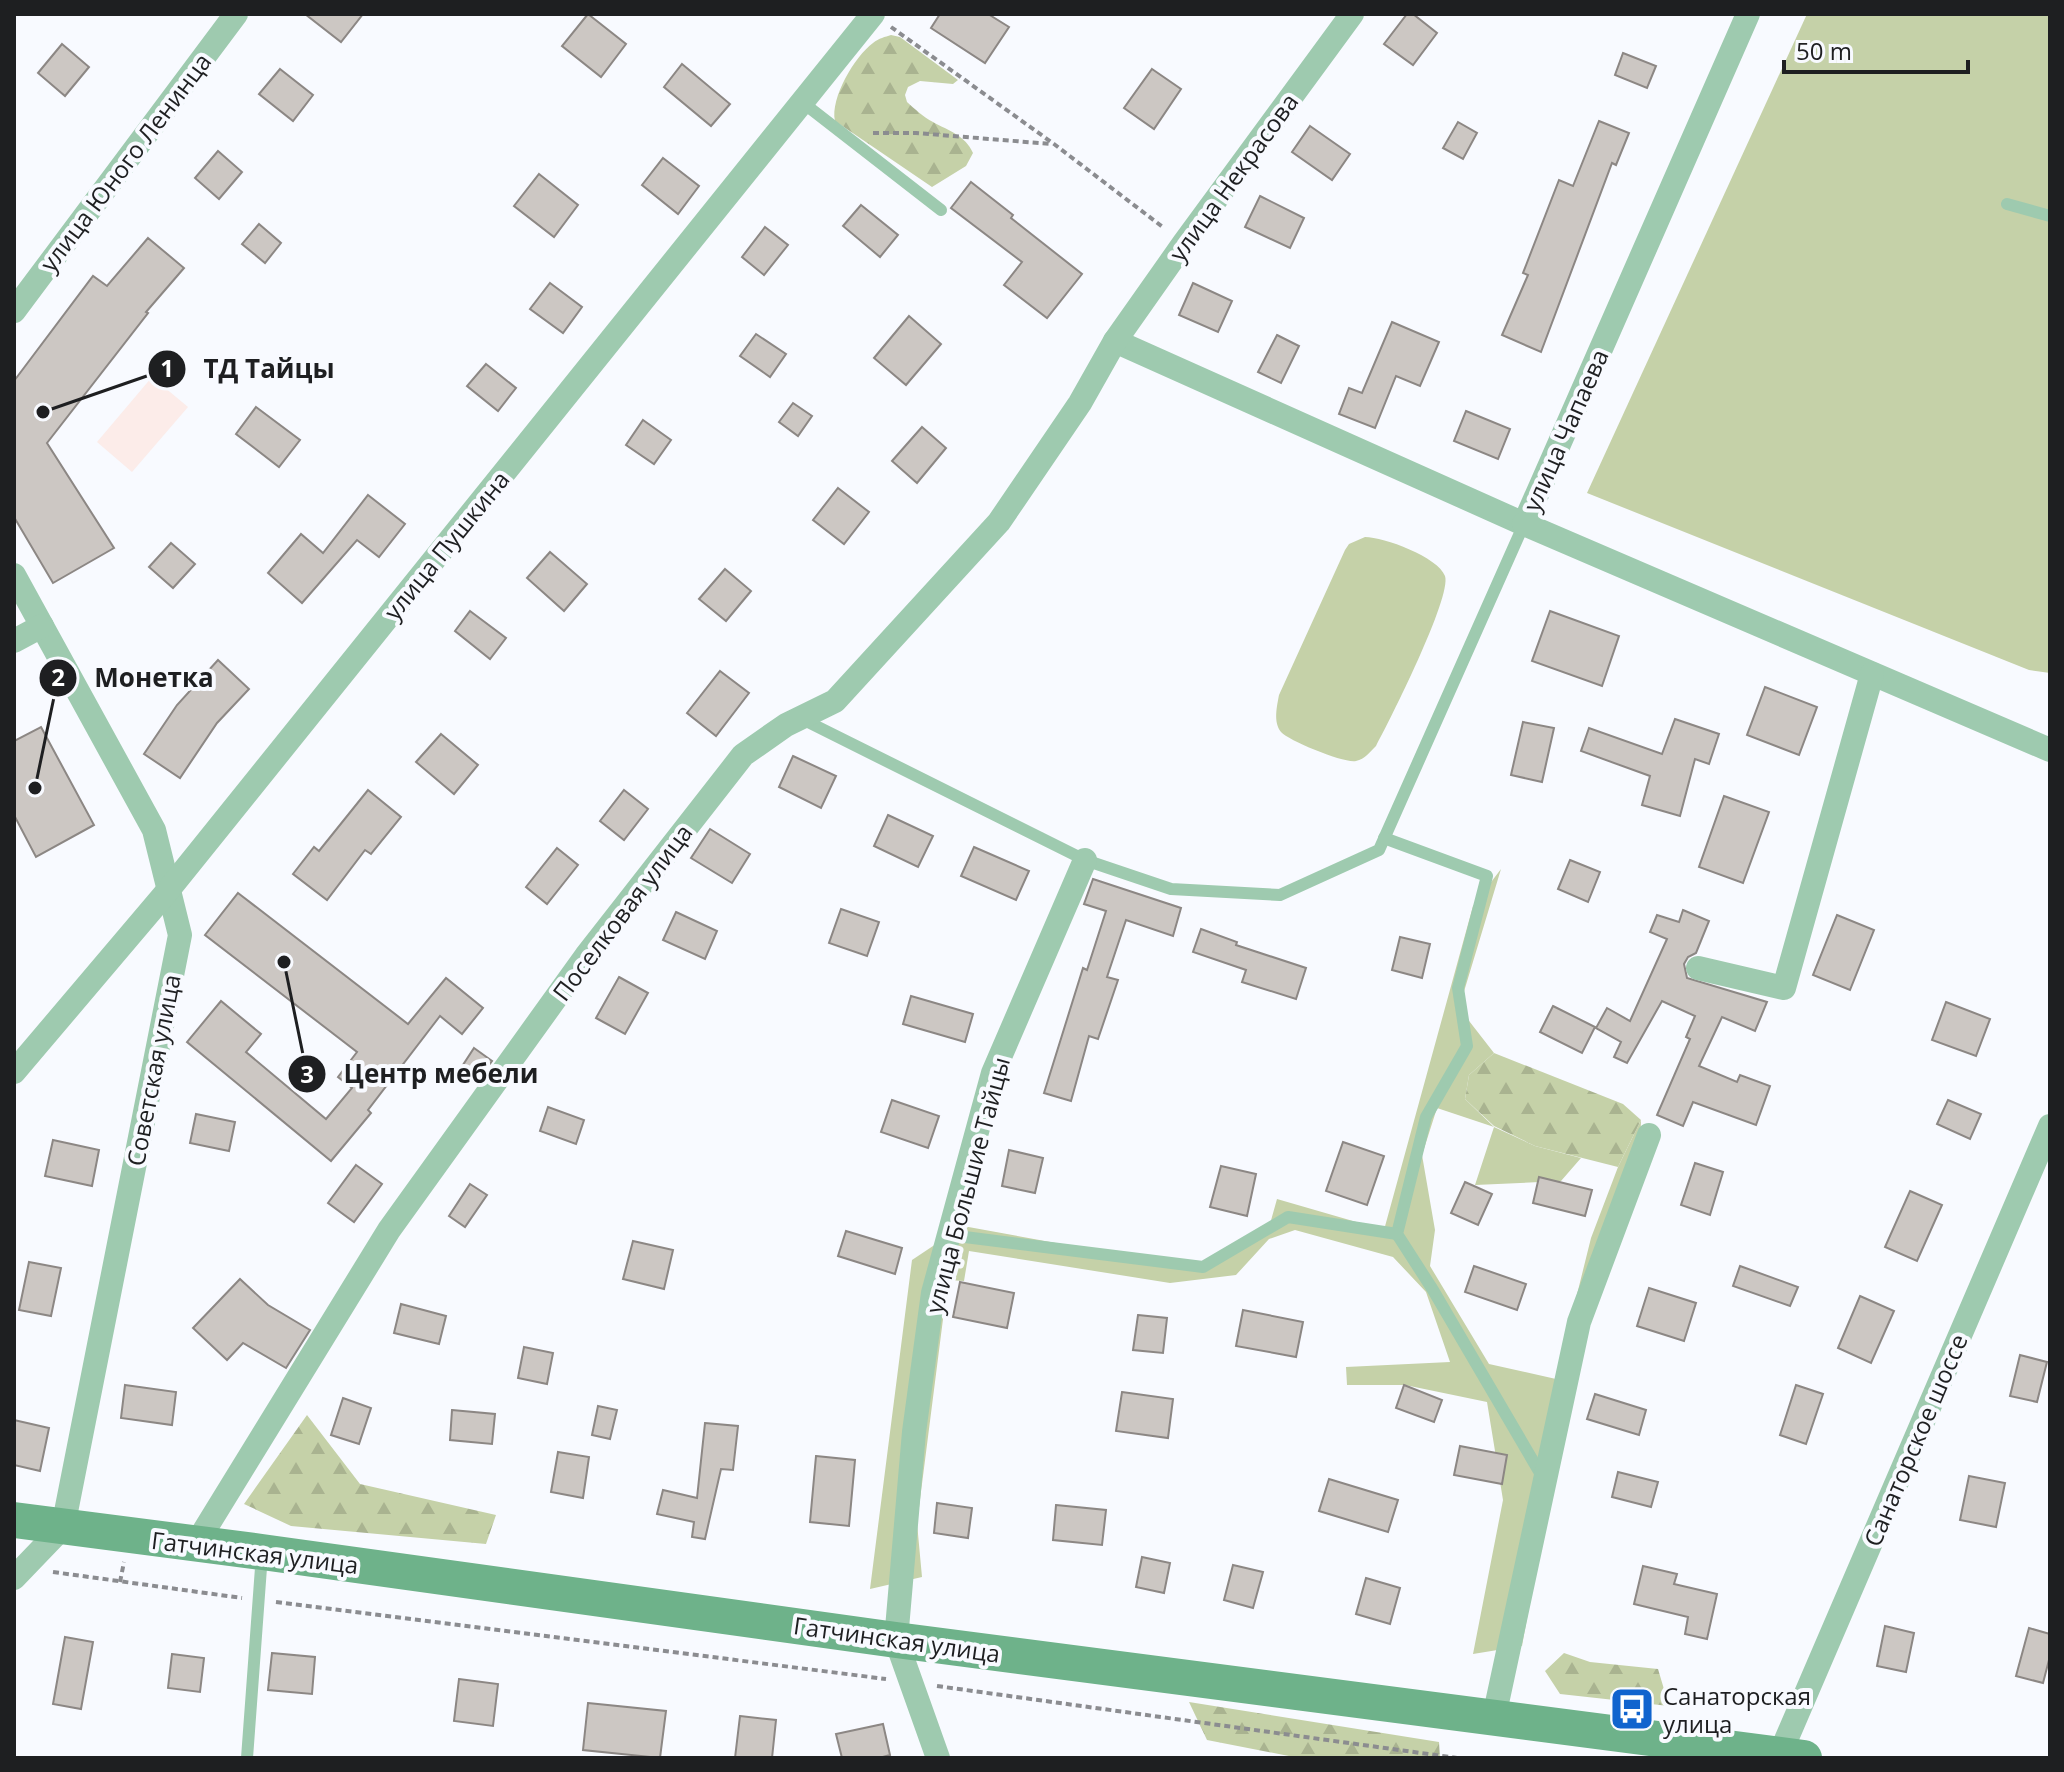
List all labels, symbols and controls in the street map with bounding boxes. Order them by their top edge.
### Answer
scale bar [1784,24,1968,74]
text: 50 m [1796,34,1852,67]
street label: улица Юного Ленинца [32,46,218,278]
street label: улица Некрасова [1161,86,1305,268]
callout: ТД Тайцы [147,344,350,394]
street label: улица Чапаева [1514,344,1616,516]
text: ТД Тайцы [203,350,335,386]
text: 1 [160,351,174,384]
street label: улица Пушкина [376,464,516,626]
callout: Монетка [38,653,229,703]
text: Монетка [94,659,214,695]
text: 2 [51,660,65,693]
street label: Поселковая улица [545,817,699,1007]
street label: Советская улица [118,972,188,1168]
callout: Центр мебели [287,1049,554,1099]
street label: улица Большие Тайцы [917,1053,1017,1317]
text: Центр мебели [344,1055,538,1091]
text: 3 [300,1057,314,1090]
street label: Санаторское шоссе [1855,1329,1975,1551]
street label: Гатчинская улица [150,1523,360,1581]
street label: Гатчинская улица [792,1608,1002,1670]
place label: Санаторская улица [1663,1679,1811,1740]
bus stop icon: Санаторская улица [1608,1685,1656,1733]

